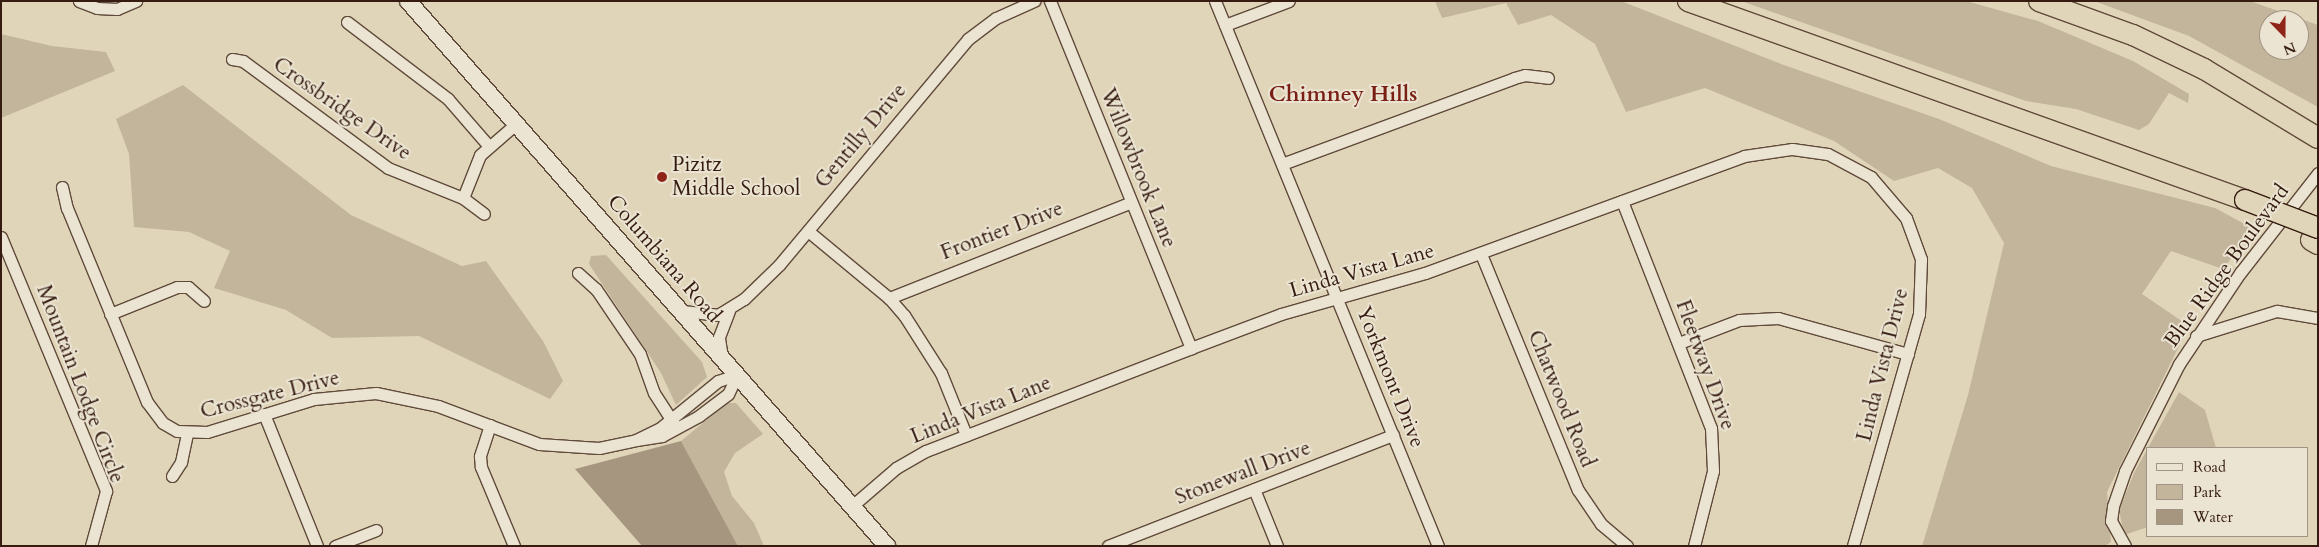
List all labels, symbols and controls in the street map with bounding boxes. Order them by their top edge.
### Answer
north arrow [2259,10,2309,60]
text: N [2280,37,2299,60]
street label: Crossbridge Drive [268,52,416,166]
street label: Gentilly Drive [810,79,912,193]
district label: Chimney Hills [1269,82,1417,108]
street label: Willowbrook Lane [1095,85,1181,251]
place label: Pizitz Middle School [672,152,800,202]
marker: Pizitz Middle School [656,171,668,183]
street label: Blue Ridge Boulevard [2159,180,2295,352]
street label: Columbiana Road [602,190,726,328]
street label: Frontier Drive [937,196,1067,266]
street label: Linda Vista Lane [1287,238,1437,304]
street label: Mountain Lodge Circle [31,281,129,487]
street label: Linda Vista Drive [1852,286,1914,444]
street label: Fleetway Drive [1670,297,1740,433]
street label: Yorkmont Drive [1350,303,1430,451]
street label: Chatwood Road [1522,327,1600,471]
street label: Crossgate Drive [198,366,342,424]
street label: Linda Vista Lane [907,370,1055,450]
street label: Stonewall Drive [1172,436,1314,510]
legend [2146,447,2309,537]
text: Road [2193,457,2226,477]
text: Park [2193,482,2222,502]
text: Water [2193,507,2233,527]

